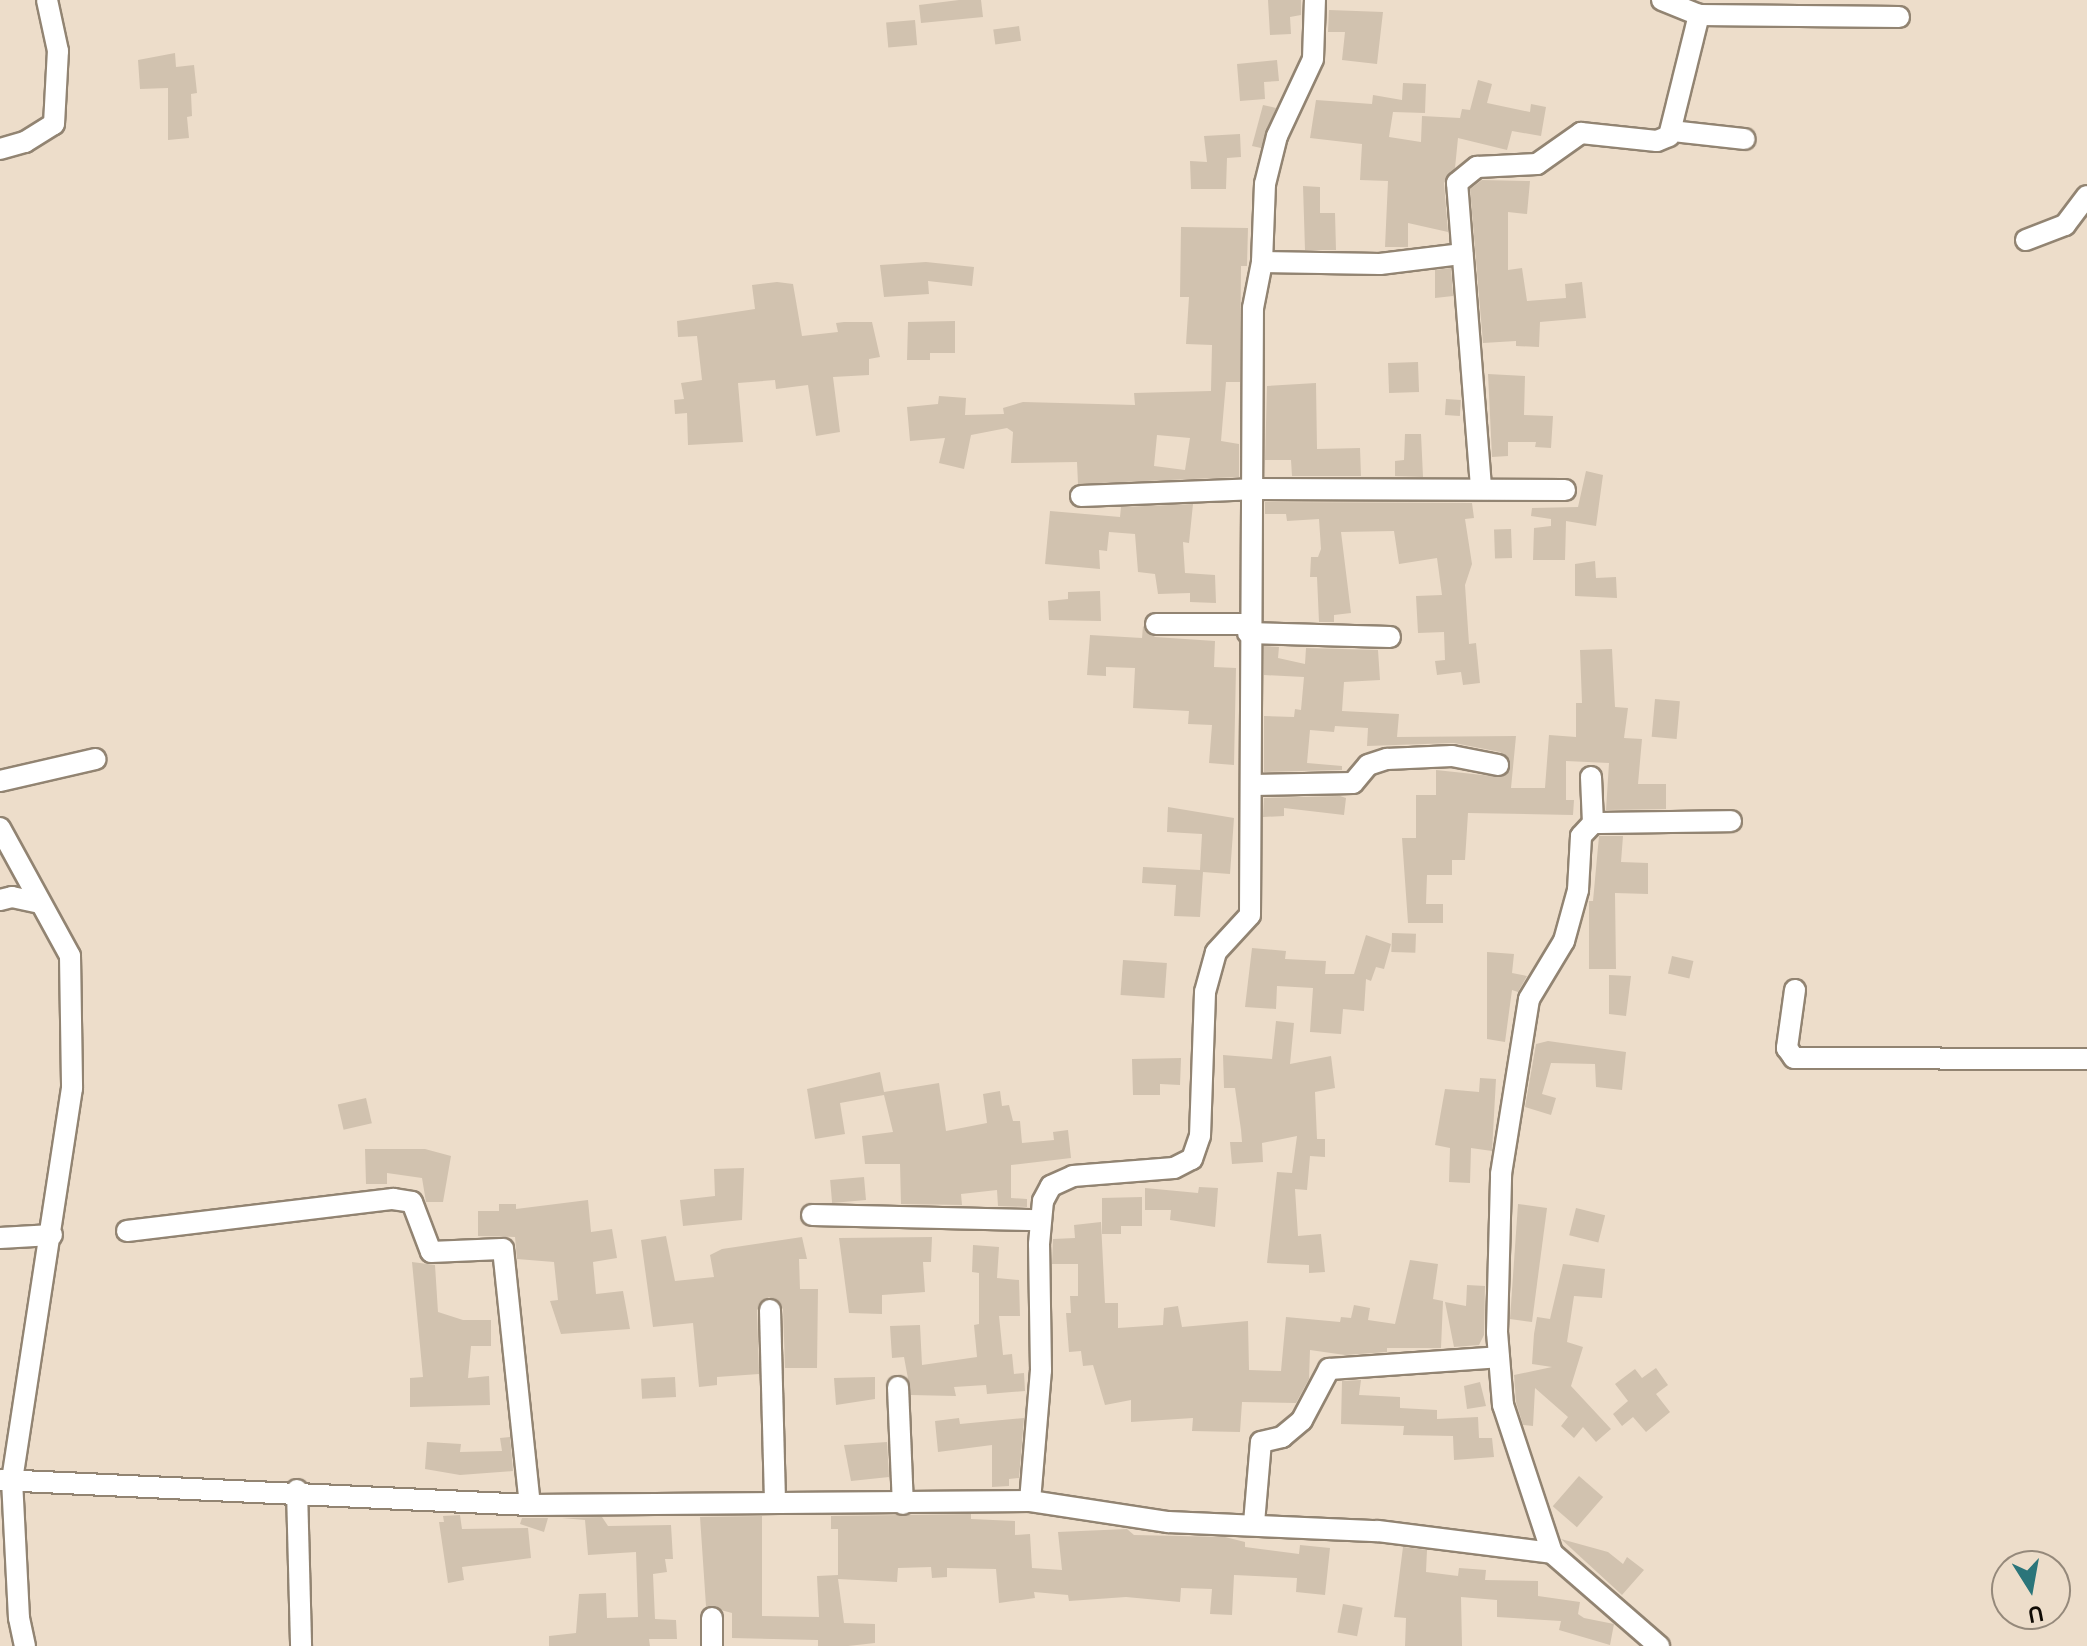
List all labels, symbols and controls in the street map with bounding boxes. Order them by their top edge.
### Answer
north arrow [1991,1550,2071,1630]
text: U [2025,1597,2046,1627]

